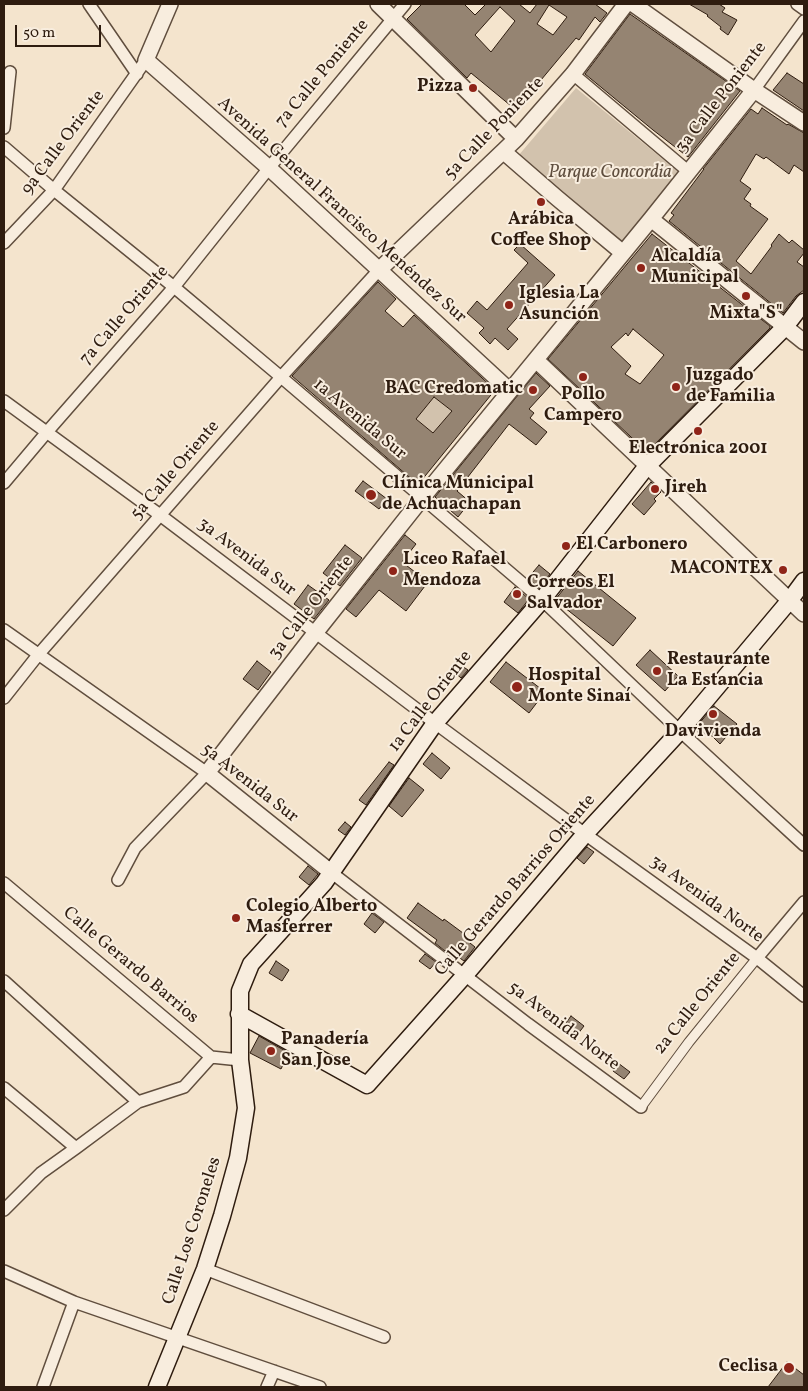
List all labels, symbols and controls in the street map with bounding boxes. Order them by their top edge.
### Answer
scale bar [18,15,104,47]
street label: 7a Calle Poniente [271,15,375,133]
text: 50 m [23,23,55,44]
street label: 3a Calle Poniente [672,38,772,158]
street label: 5a Calle Poniente [440,73,550,185]
place label: Pizza [417,77,463,99]
marker: Pizza [467,82,479,94]
street label: 9a Calle Oriente [18,86,110,200]
street label: Avenida General Francisco Menéndez Sur [212,93,470,329]
park label: Parque Concordia [548,163,672,185]
marker: Arábica Coffee Shop [535,196,547,208]
place label: Arábica Coffee Shop [491,210,591,252]
place label: Alcaldía Municipal [651,247,739,290]
street label: 7a Calle Oriente [76,262,174,370]
marker: Alcaldía Municipal [635,262,647,274]
place label: Iglesia La Asunción [519,284,600,326]
marker: Mixta"S" [740,290,752,302]
marker: Iglesia La Asunción [503,299,515,311]
place label: Mixta"S" [709,304,783,326]
place label: Juzgado de Familia [686,366,775,408]
marker: Pollo Campero [577,371,589,383]
street label: 1a Avenida Sur [308,375,410,465]
place label: BAC Credomatic [385,379,523,401]
marker: Juzgado de Familia [670,381,682,393]
marker: BAC Credomatic [527,384,539,396]
place label: Pollo Campero [544,385,622,428]
street label: 5a Calle Oriente [127,417,225,525]
marker: Electronica 2001 [692,425,704,437]
place label: Electronica 2001 [628,439,768,461]
place label: Clínica Municipal de Achuachapan [382,474,534,516]
place label: Jireh [665,478,707,500]
marker: Jireh [649,483,661,495]
marker: Clínica Municipal de Achuachapan [364,488,378,502]
street label: 3a Avenida Sur [192,514,300,602]
place label: El Carbonero [576,535,688,557]
marker: El Carbonero [560,540,572,552]
place label: Liceo Rafael Mendoza [403,550,506,592]
street label: 3a Calle Oriente [265,552,359,664]
place label: MACONTEX [670,559,773,581]
marker: MACONTEX [777,564,789,576]
marker: Liceo Rafael Mendoza [387,565,399,577]
place label: Correos El Salvador [527,573,615,616]
marker: Correos El Salvador [511,588,523,600]
street label: 1a Calle Oriente [385,647,477,757]
place label: Restaurante La Estancia [667,650,770,692]
marker: Restaurante La Estancia [651,665,663,677]
place label: Hospital Monte Sinaí [528,666,631,709]
marker: Hospital Monte Sinaí [510,680,524,694]
marker: Davivienda [707,708,719,720]
place label: Davivienda [665,722,761,744]
street label: 5a Avenida Sur [196,739,302,829]
street label: Calle Gerardo Barrios Oriente [431,790,601,982]
street label: 3a Avenida Norte [645,852,767,948]
place label: Colegio Alberto Masferrer [246,897,377,940]
street label: Calle Gerardo Barrios [58,903,202,1029]
marker: Colegio Alberto Masferrer [230,912,242,924]
street label: 2a Calle Oriente [650,948,746,1060]
street label: 5a Avenida Norte [503,978,623,1076]
place label: Panadería San Jose [281,1030,369,1072]
marker: Panadería San Jose [265,1045,277,1057]
street label: Calle Los Coroneles [159,1154,227,1308]
place label: Ceclisa [718,1357,778,1379]
marker: Ceclisa [782,1361,796,1375]

